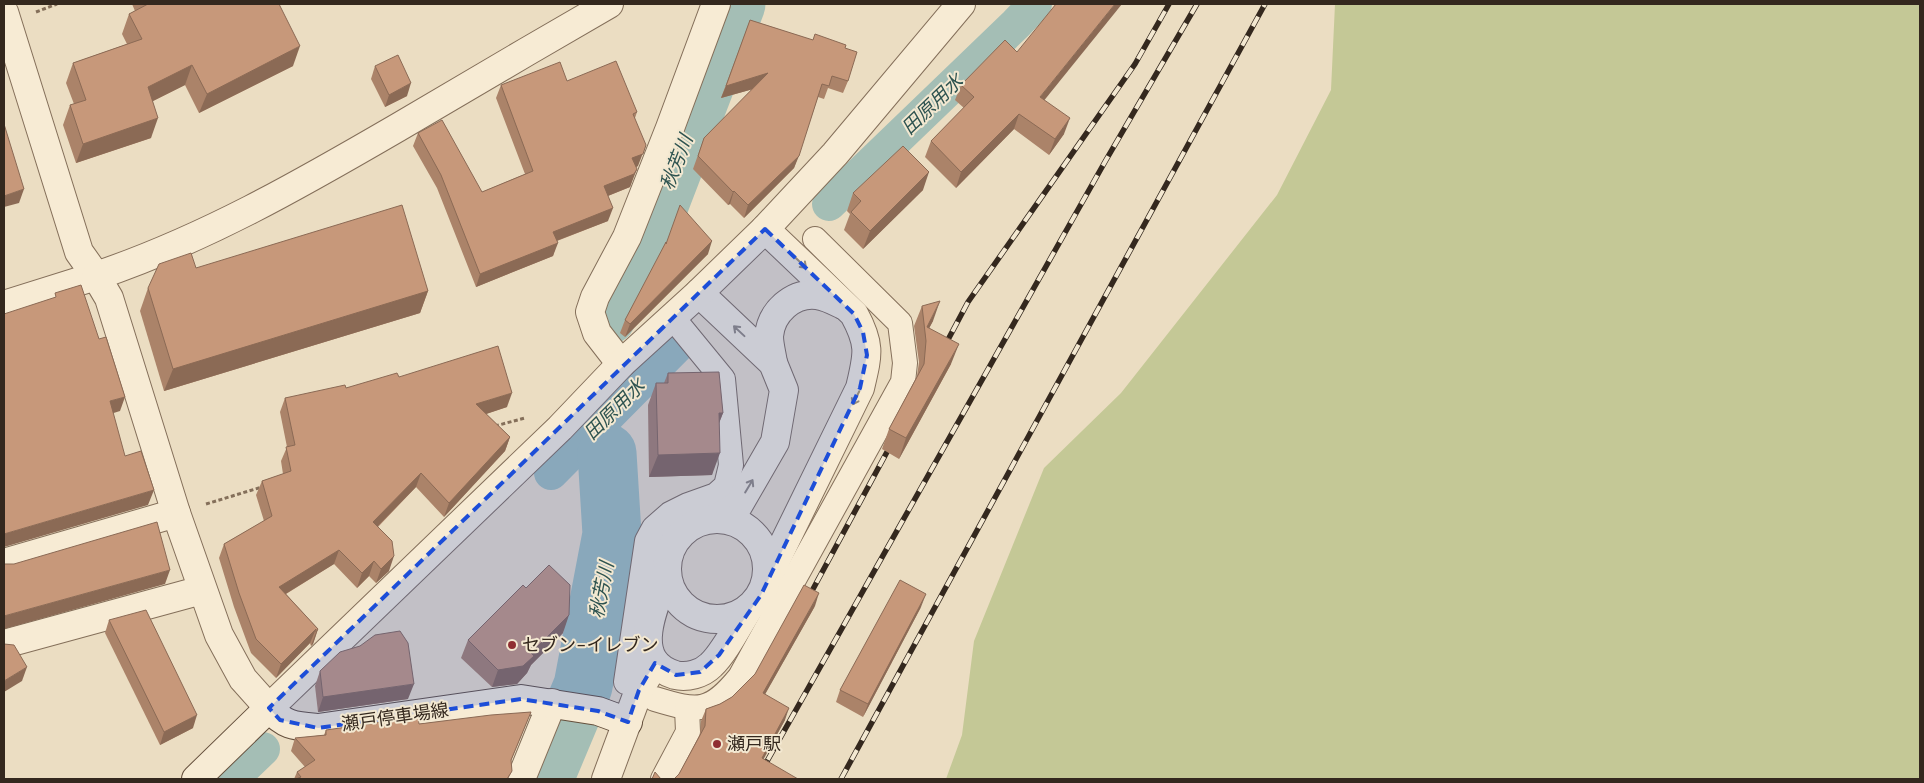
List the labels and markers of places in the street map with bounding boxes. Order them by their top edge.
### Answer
place label: セブン-イレブン [522,633,658,656]
marker: セブン-イレブン [506,639,518,651]
place label: 瀬戸駅 [727,732,781,755]
marker: 瀬戸駅 [711,738,723,750]

